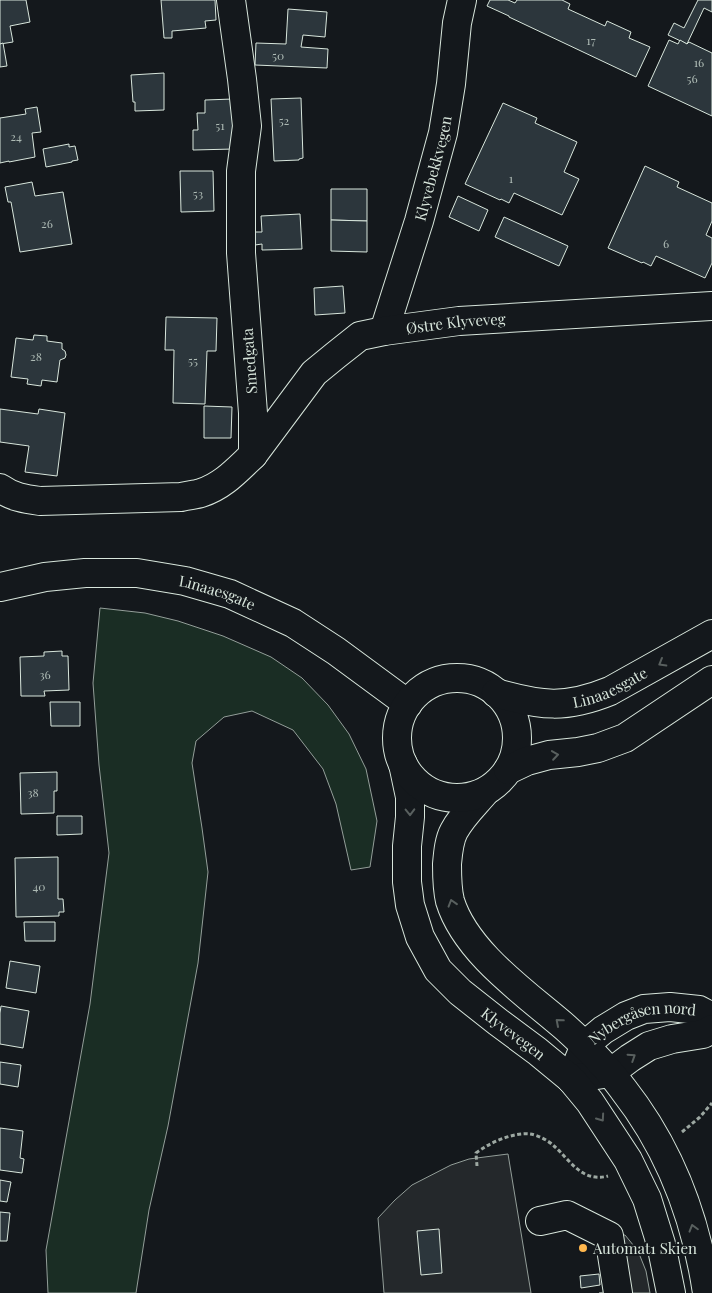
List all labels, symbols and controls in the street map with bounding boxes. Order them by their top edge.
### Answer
house number: 17 [586,32,596,48]
house number: 50 [272,47,284,63]
house number: 16 [694,54,704,70]
house number: 56 [686,70,698,86]
house number: 52 [279,112,290,128]
street label: Klyvebekkvegen [410,114,456,223]
house number: 51 [215,117,225,133]
house number: 24 [10,128,22,144]
house number: 1 [509,170,514,186]
house number: 53 [193,185,203,201]
house number: 26 [41,215,53,231]
house number: 6 [663,235,669,251]
street label: Østre Klyveveg [405,308,506,338]
street label: Smedgata [237,327,261,394]
house number: 28 [30,348,42,364]
house number: 55 [188,352,198,368]
street label: Linaaesgate [178,570,259,614]
one-way arrow [659,656,668,666]
street label: Linaaesgate [571,662,651,712]
house number: 36 [39,666,51,682]
one-way arrow [551,750,559,761]
house number: 38 [27,784,39,800]
one-way arrow [405,808,415,816]
house number: 40 [32,878,46,894]
one-way arrow [447,900,457,908]
street label: Nybergåsen nord [584,997,697,1048]
street label: Klyvevegen [477,1003,550,1064]
one-way arrow [555,1019,564,1028]
one-way arrow [626,1054,635,1063]
one-way arrow [595,1112,604,1122]
one-way arrow [689,1225,699,1233]
place label: Automat1 Skien [592,1238,697,1258]
marker: Automat1 Skien [577,1242,589,1254]

